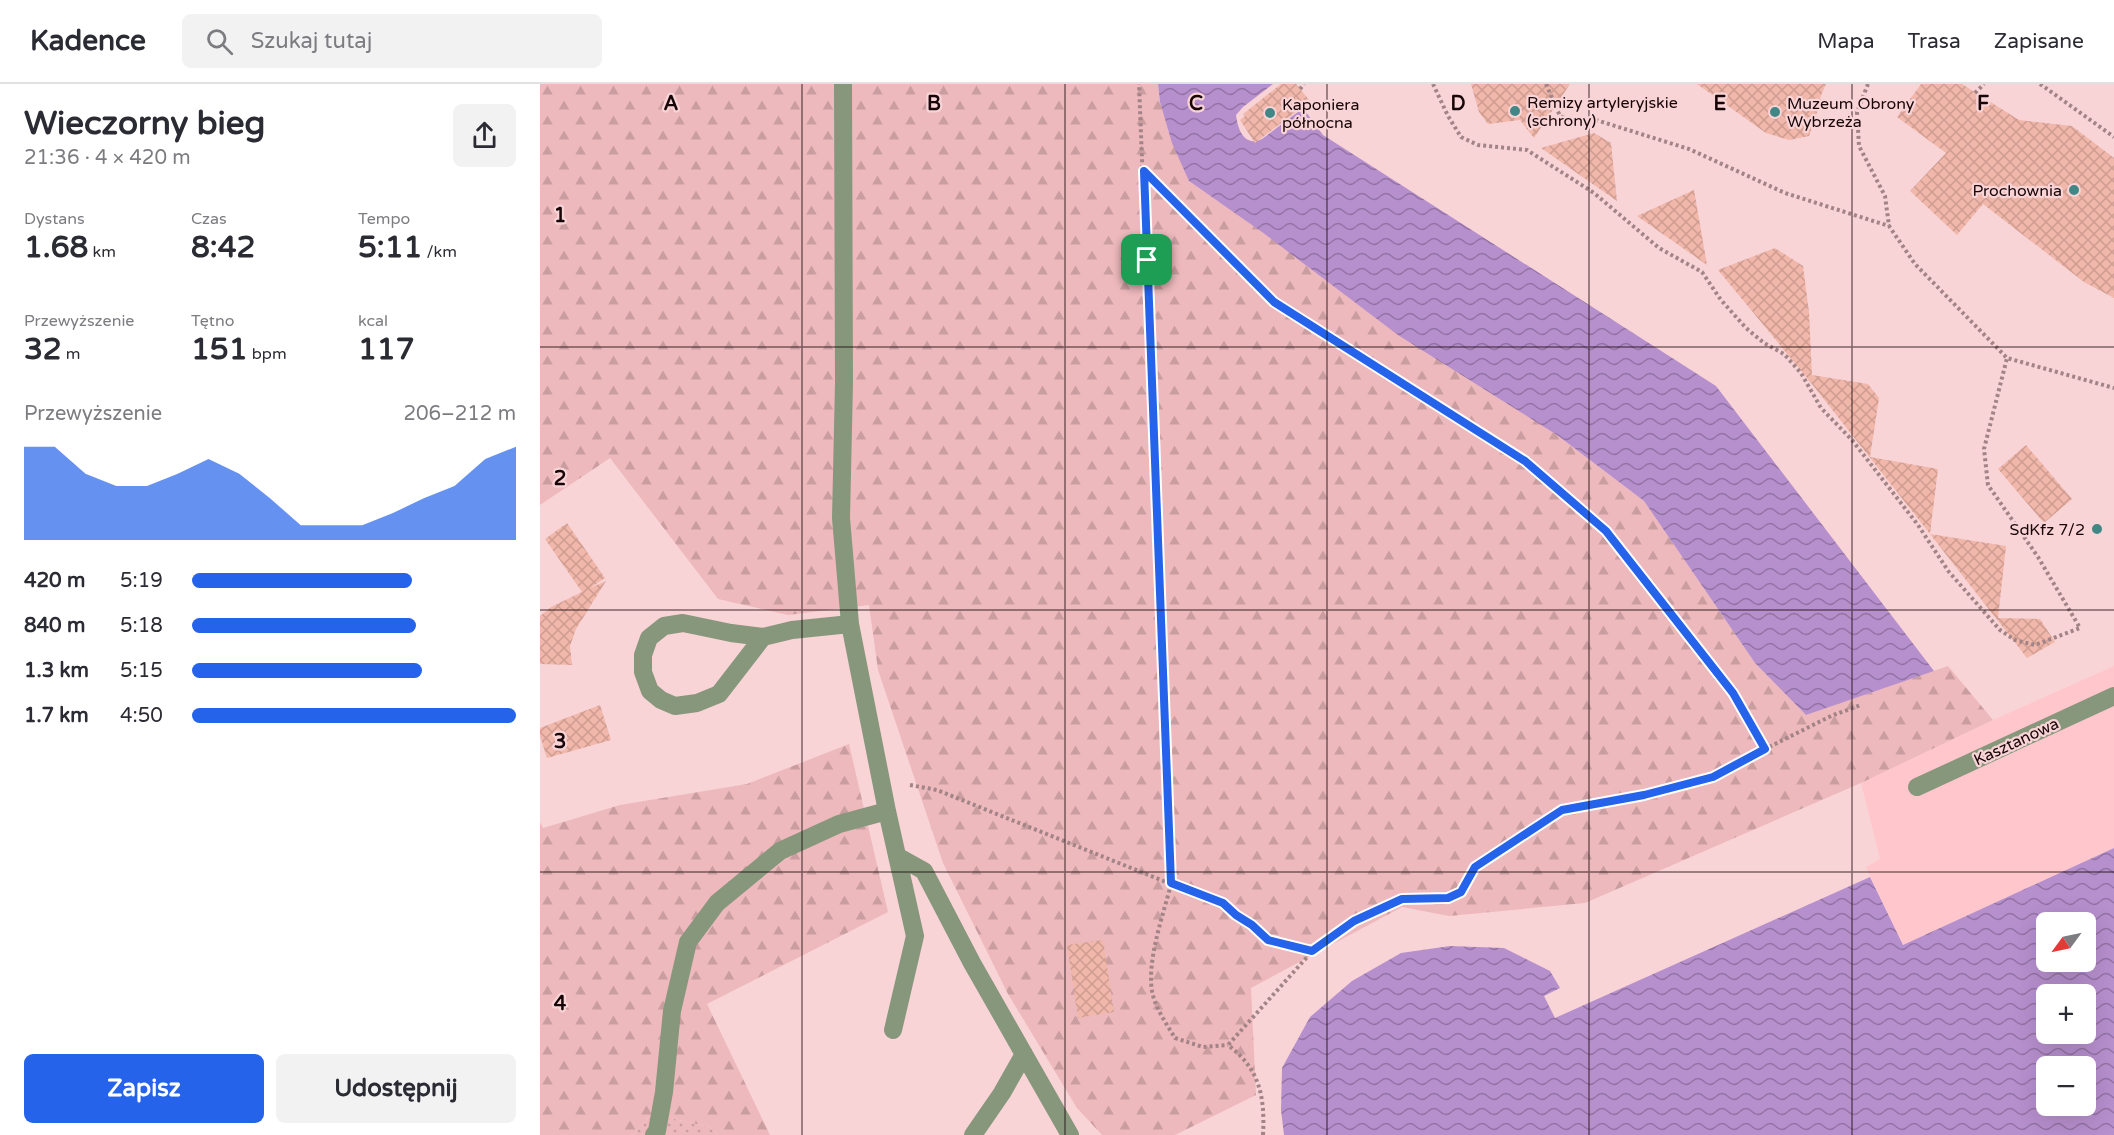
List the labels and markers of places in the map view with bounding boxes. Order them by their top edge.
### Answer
place label: Remizy artyleryjskie (schrony) [1527,93,1678,131]
place label: Muzeum Obrony Wybrzeża [1787,94,1915,132]
place label: Kaponiera północna [1282,95,1359,133]
marker: Remizy artyleryjskie (schrony) [1508,104,1522,118]
marker: Muzeum Obrony Wybrzeża [1768,105,1782,119]
marker: Kaponiera północna [1263,106,1277,120]
place label: Prochownia [1972,181,2062,201]
marker: Prochownia [2067,183,2081,197]
pin [1121,234,1172,285]
place label: SdKfz 7/2 [2010,520,2085,540]
marker: SdKfz 7/2 [2090,522,2104,536]

